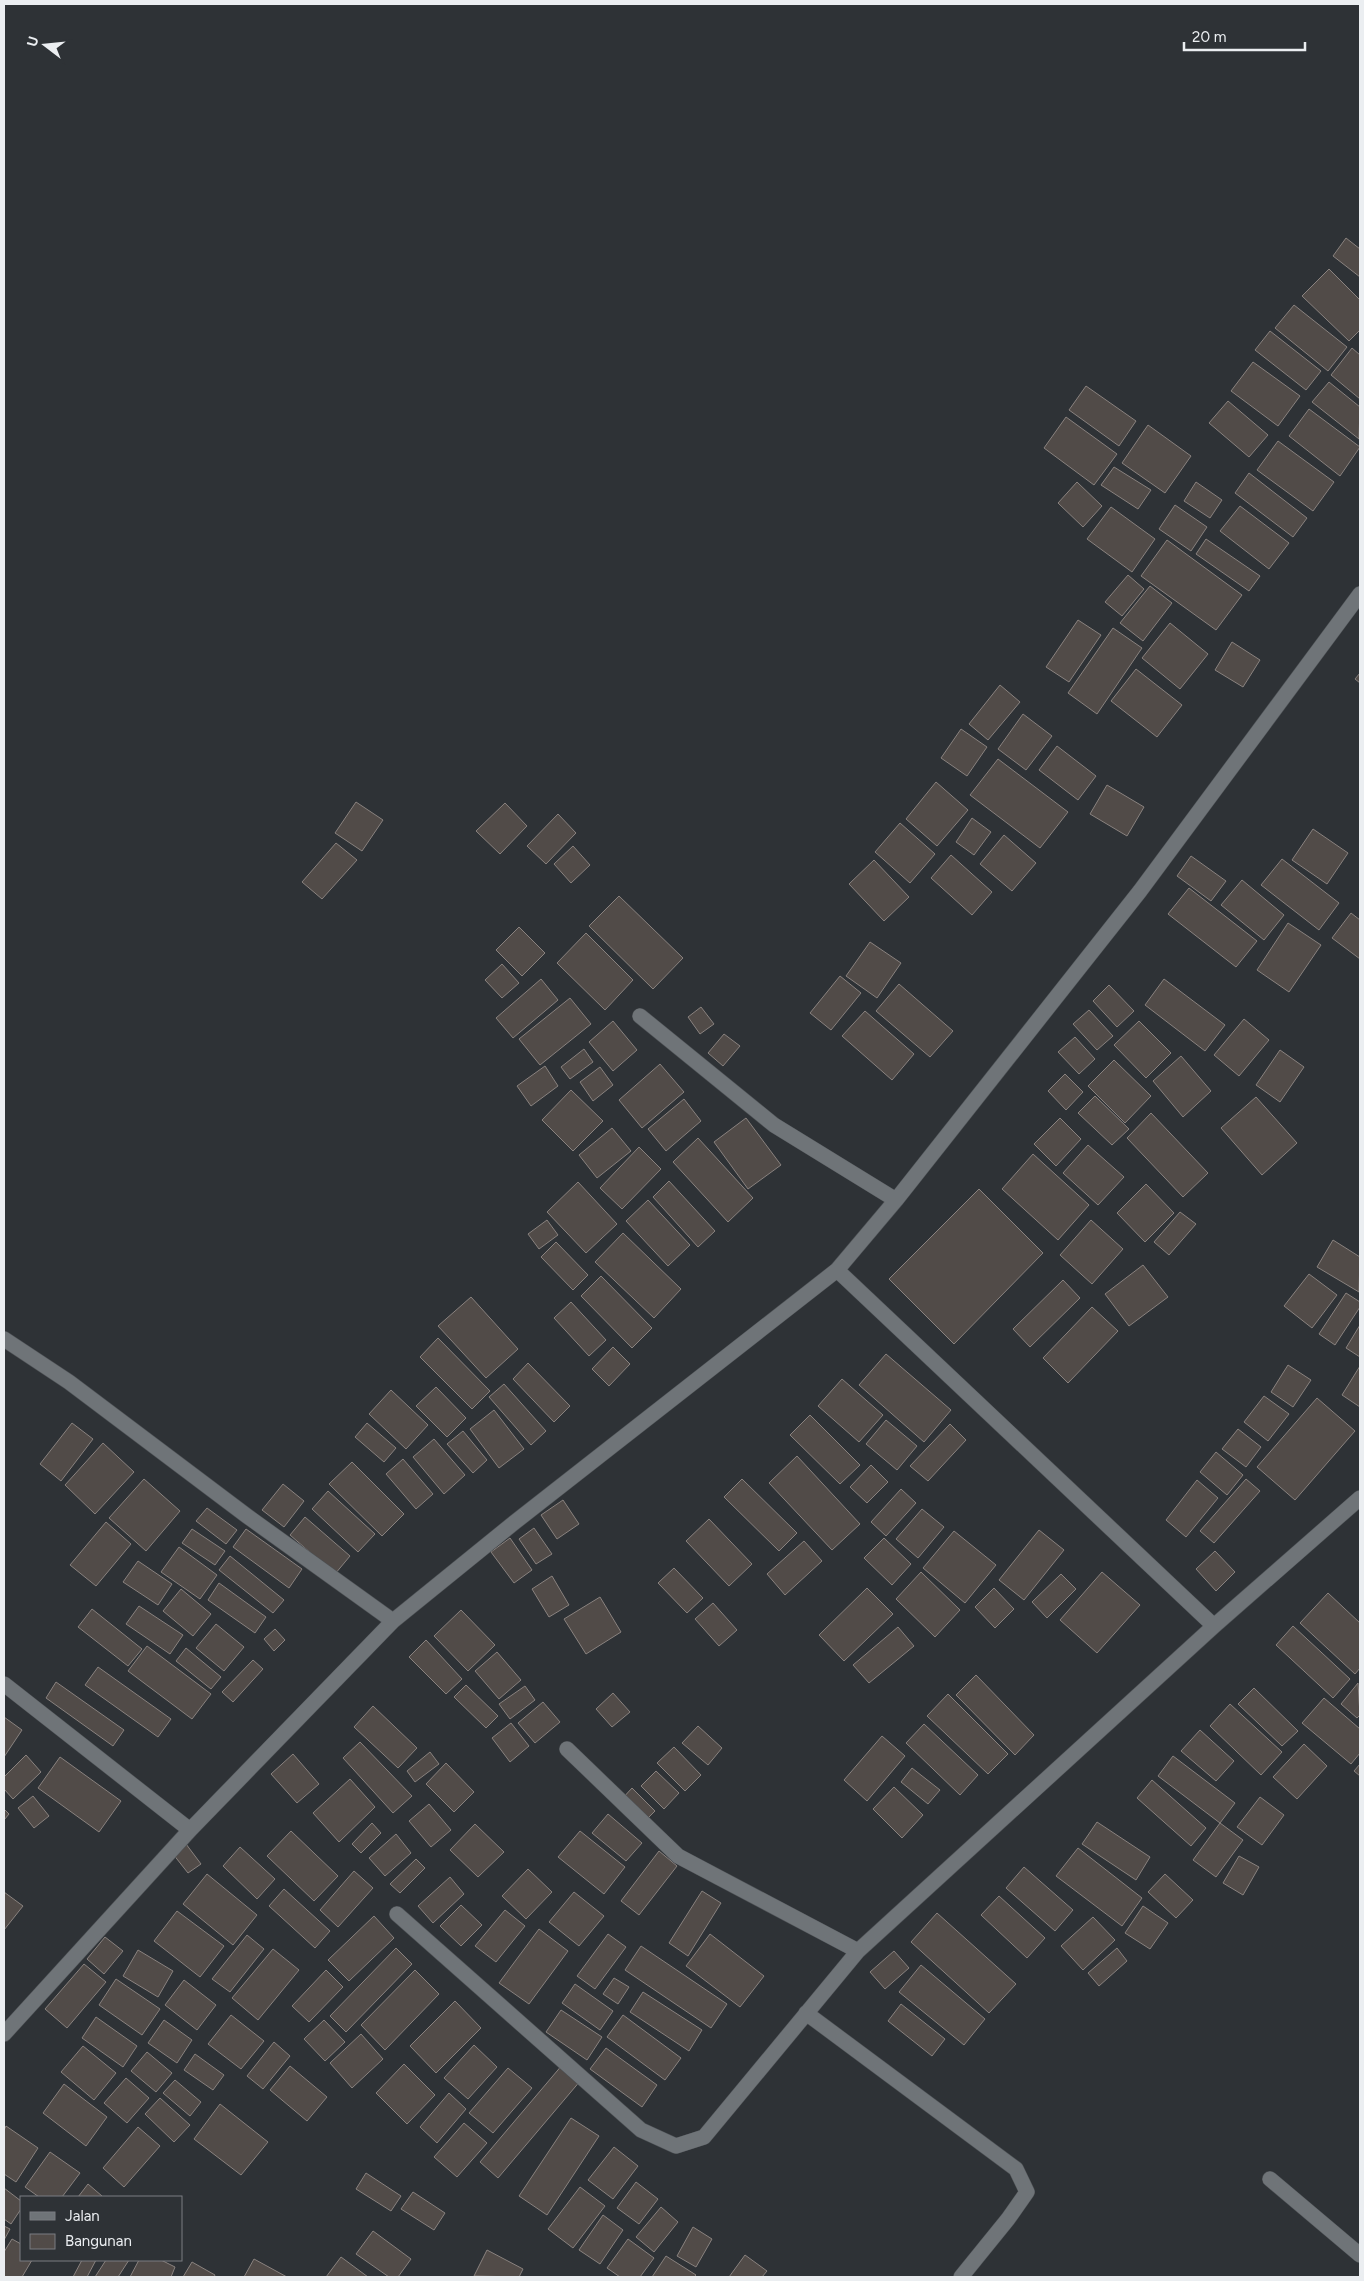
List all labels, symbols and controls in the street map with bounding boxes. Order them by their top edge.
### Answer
north arrow [20,20,70,70]
scale bar [1184,20,1305,52]
text: 20 m [1192,28,1226,46]
text: U [23,34,43,49]
legend [20,2196,182,2261]
text: Jalan [65,2207,100,2225]
text: Bangunan [65,2232,132,2250]

